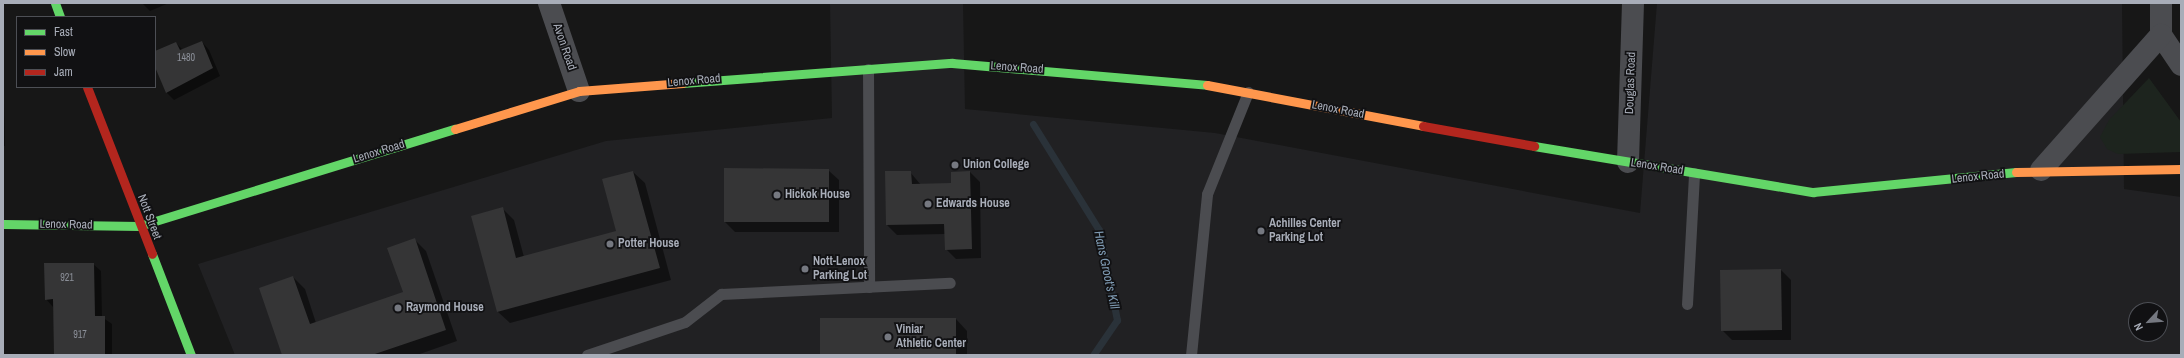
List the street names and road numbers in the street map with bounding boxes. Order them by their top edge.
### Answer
street label: Avon Road [549,22,579,72]
street label: Douglas Road [1623,52,1639,114]
street label: Lenox Road [990,59,1044,77]
street label: Lenox Road [667,72,721,90]
street label: Lenox Road [1311,98,1365,122]
street label: Lenox Road [352,137,406,167]
street label: Lenox Road [1630,156,1684,178]
street label: Lenox Road [1951,167,2005,187]
street label: Nott Street [134,192,164,242]
street label: Lenox Road [39,217,93,233]

